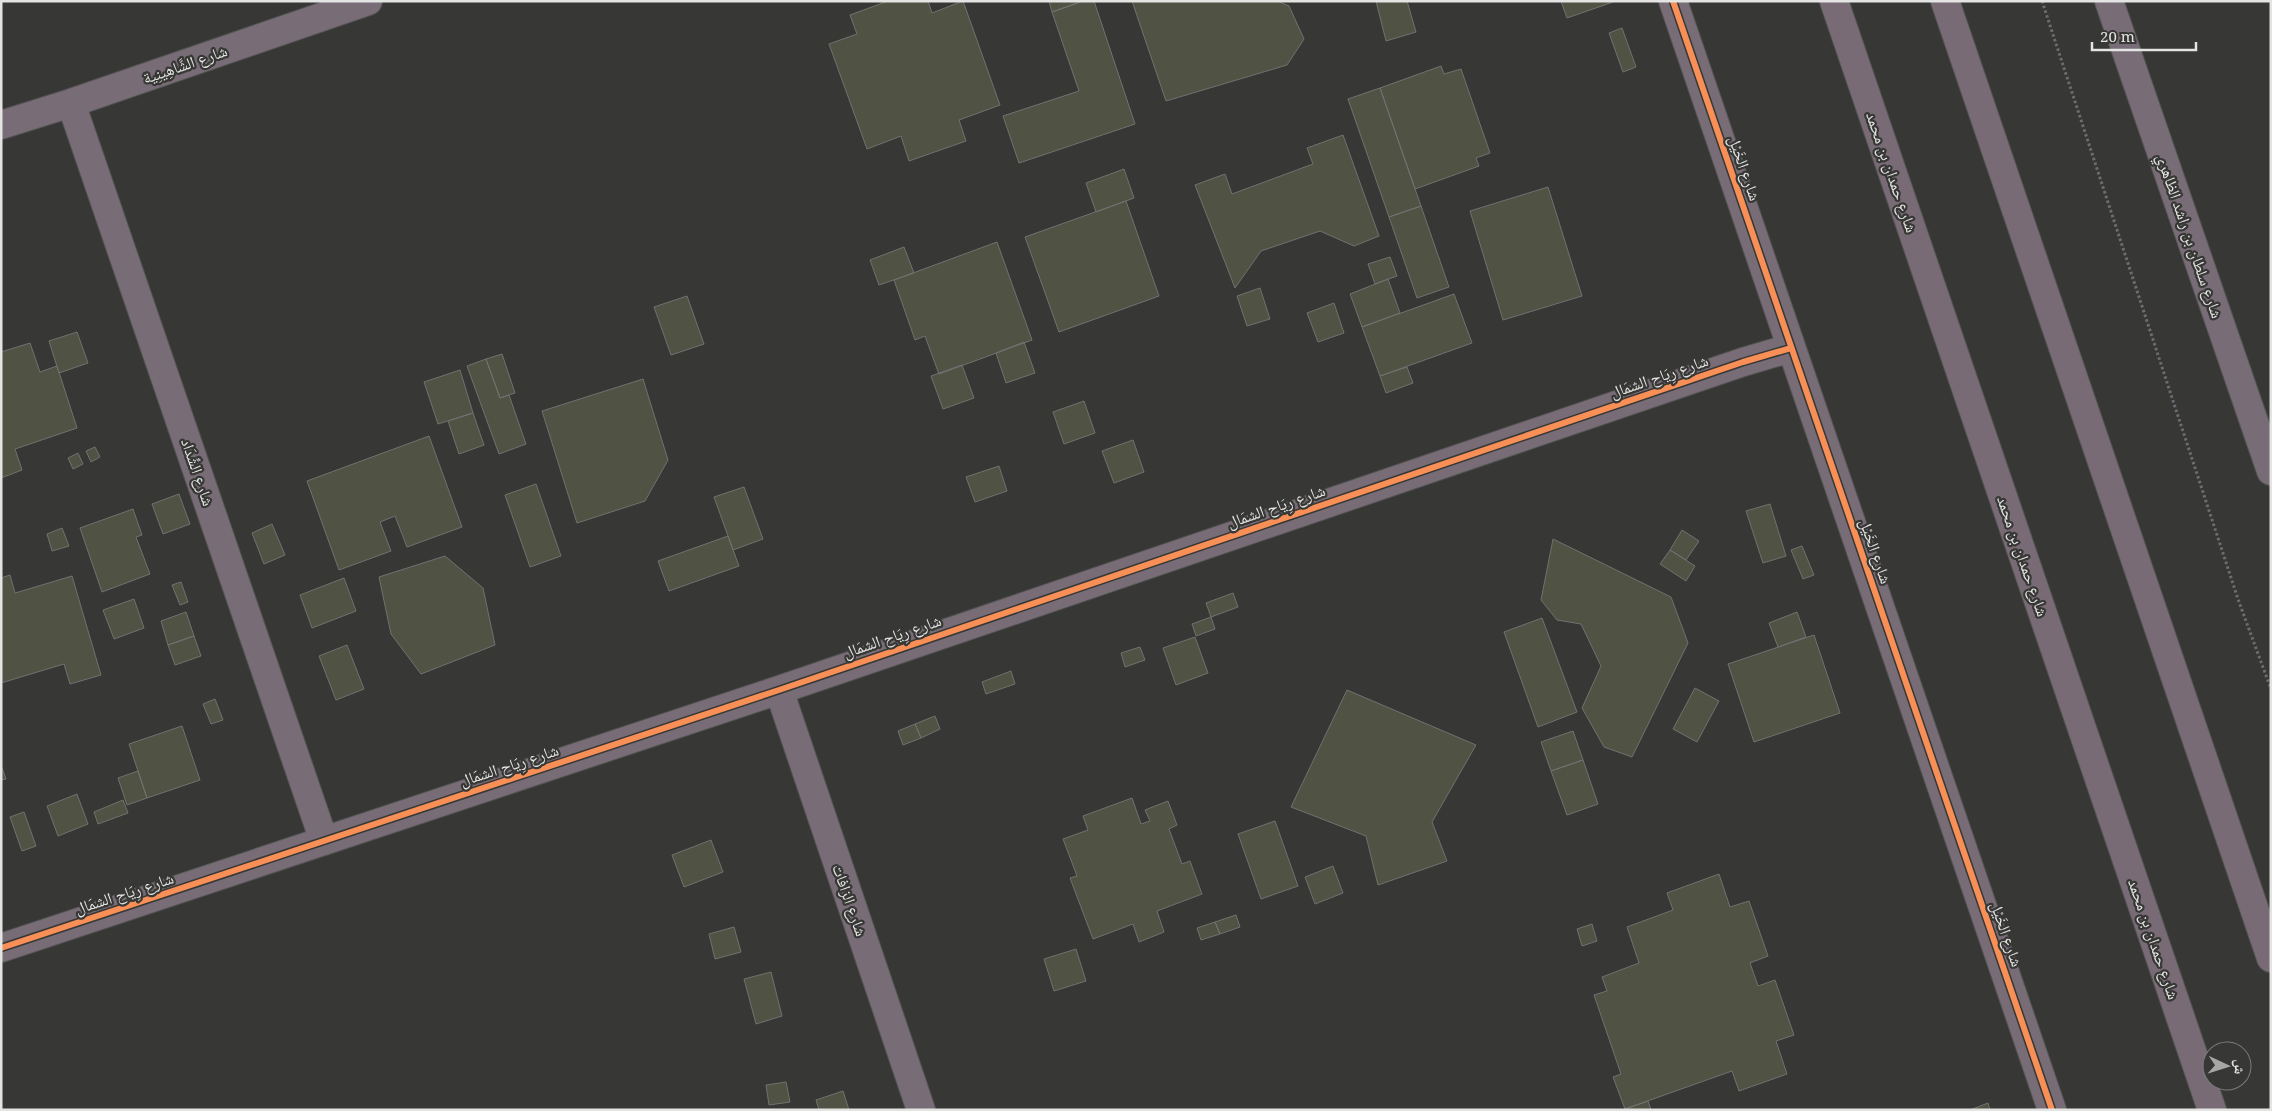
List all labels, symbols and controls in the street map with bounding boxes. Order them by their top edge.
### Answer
scale bar [2092,20,2196,52]
text: 20 m [2100,26,2135,46]
street label: شارع الشَّاهِينِية [140,39,230,89]
street label: شارع حمدان بن محمد [1861,109,1923,235]
street label: شارع الخَيْل [1724,132,1766,204]
street label: شارع سلطان بن راشد الظاهري [2150,151,2229,322]
street label: شارع رِيَاح الشمَال [1607,349,1712,405]
street label: شارع الشِّدَاد [176,435,220,509]
street label: شارع رِيَاح الشمَال [1224,479,1329,535]
street label: شارع حمدان بن محمد [1992,493,2054,619]
street label: شارع الخَيْل [1855,515,1897,587]
street label: شارع رِيَاح الشمَال [840,609,945,665]
street label: شارع رِيَاح الشمَال [457,739,562,793]
street label: شارع الزافات [827,861,873,939]
street label: شارع رِيَاح الشمَال [72,867,177,921]
street label: شارع حمدان بن محمد [2123,876,2185,1002]
street label: شارع الخَيْل [1986,898,2028,970]
north arrow [2202,1041,2252,1091]
text: ش [2230,1059,2250,1075]

